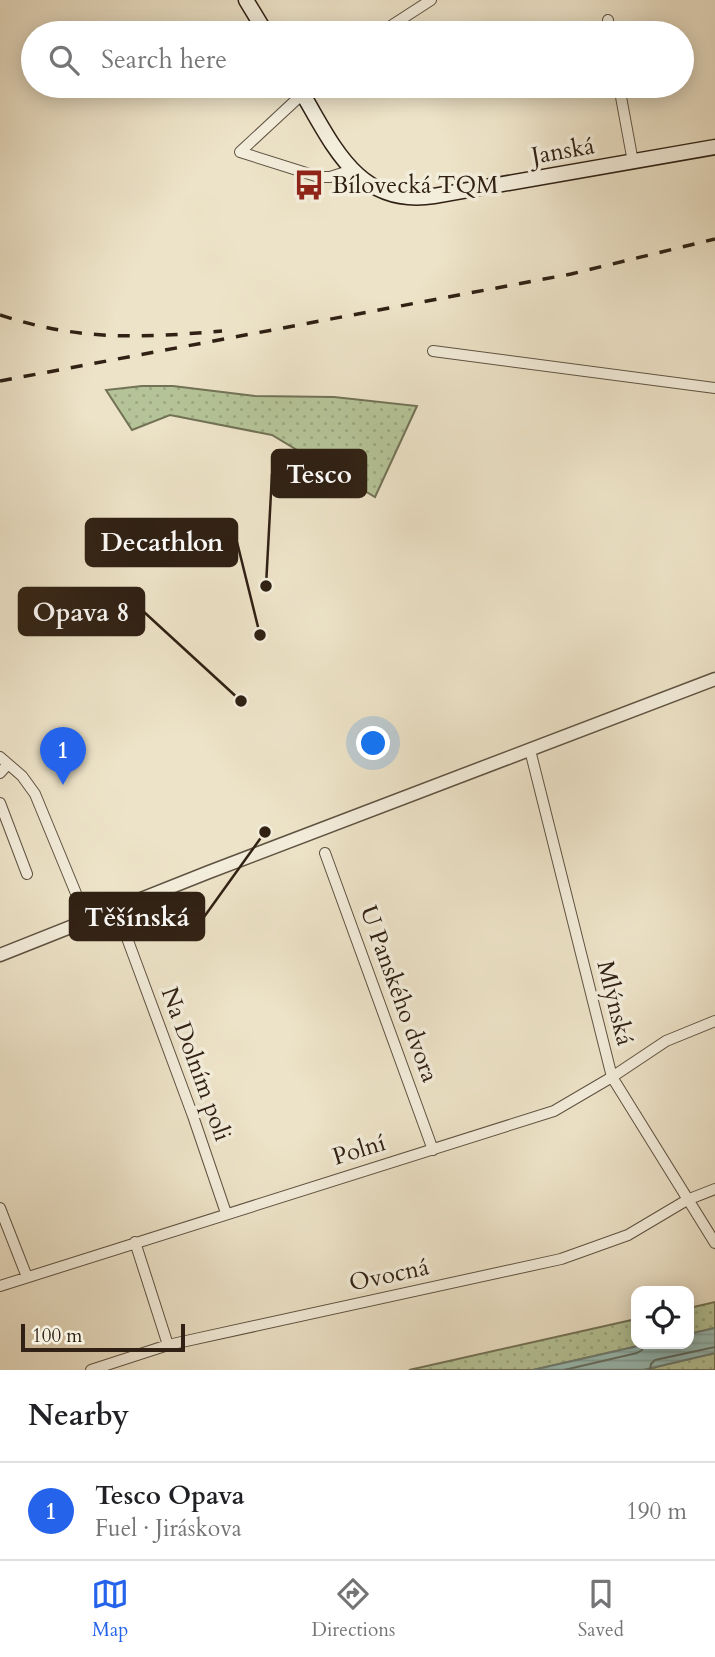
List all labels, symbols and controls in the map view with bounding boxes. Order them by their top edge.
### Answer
search box [21,21,694,98]
icon: search [45,41,83,79]
text: Search here [101,42,227,77]
street label: Janská [526,129,598,173]
bus stop icon: Bílovecká TQM [292,168,326,202]
place label: Bílovecká TQM [332,169,499,202]
callout: Tesco [272,450,366,497]
text: Tesco [286,457,352,492]
callout: Decathlon [86,519,237,566]
text: Decathlon [101,525,224,560]
callout: Opava 8 [19,588,144,635]
text: Opava 8 [32,595,130,630]
your location [356,726,390,760]
pin: 1 [40,727,86,785]
callout: Těšínská [70,893,204,940]
text: Těšínská [84,900,190,935]
street label: U Panského dvora [352,901,446,1087]
street label: Mlýnská [589,957,642,1050]
street label: Na Dolním poli [153,982,239,1146]
street label: Polní [329,1126,390,1174]
street label: Ovocná [346,1250,433,1300]
map controls [631,1286,694,1349]
button: locate [631,1286,694,1349]
scale bar [21,1321,186,1353]
text: 100 m [32,1323,82,1349]
text: Nearby [28,1395,129,1436]
text: Tesco Opava [95,1478,245,1513]
text: 1 [45,1496,57,1527]
text: 190 m [626,1496,687,1527]
text: Fuel · Jiráskova [95,1513,242,1544]
tab: Map [91,1575,129,1643]
tab: Directions [312,1575,395,1643]
tab: Saved [578,1575,624,1643]

